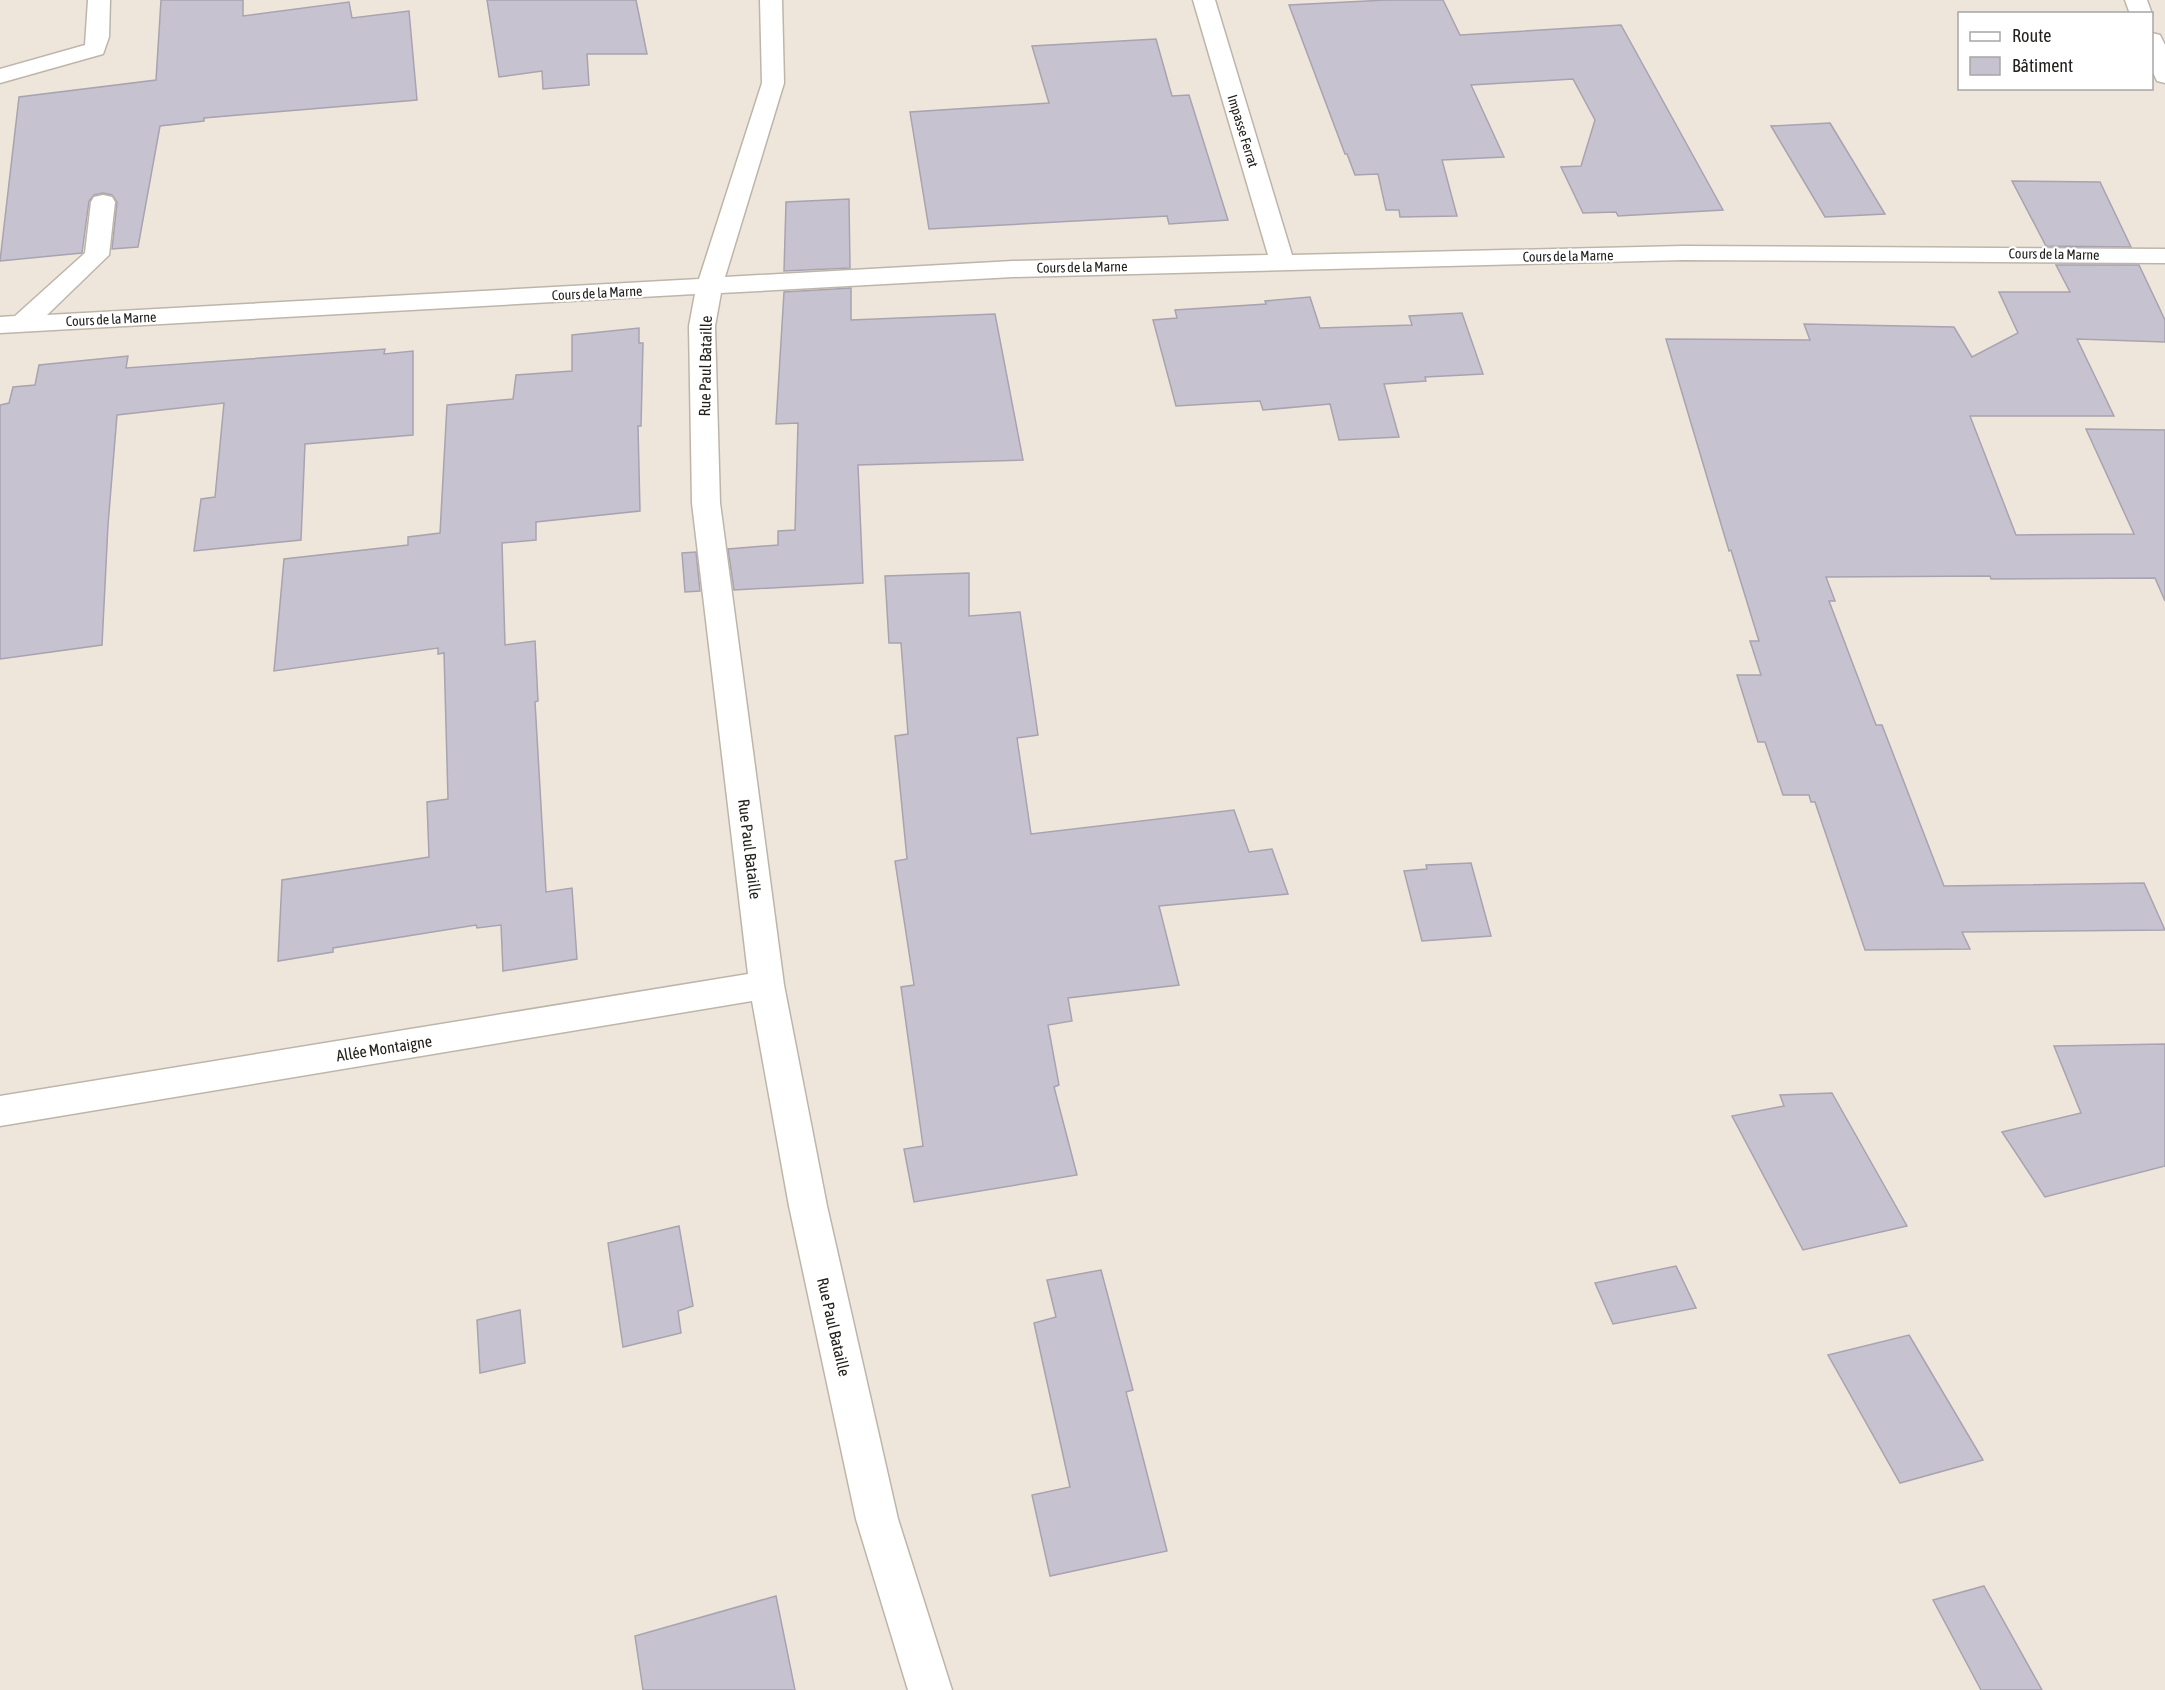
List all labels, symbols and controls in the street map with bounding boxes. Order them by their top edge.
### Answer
legend [1958,12,2153,90]
text: Route [2012,25,2051,46]
text: Bâtiment [2012,55,2073,76]
street label: Impasse Ferrat [1224,93,1262,169]
street label: Cours de la Marne [2008,245,2100,263]
street label: Cours de la Marne [1522,247,1614,265]
street label: Cours de la Marne [1036,258,1128,276]
street label: Cours de la Marne [551,283,643,303]
street label: Cours de la Marne [65,309,157,329]
street label: Rue Paul Bataille [695,316,715,416]
street label: Rue Paul Bataille [735,798,765,900]
street label: Allée Montaigne [335,1032,433,1065]
street label: Rue Paul Bataille [814,1276,854,1378]

